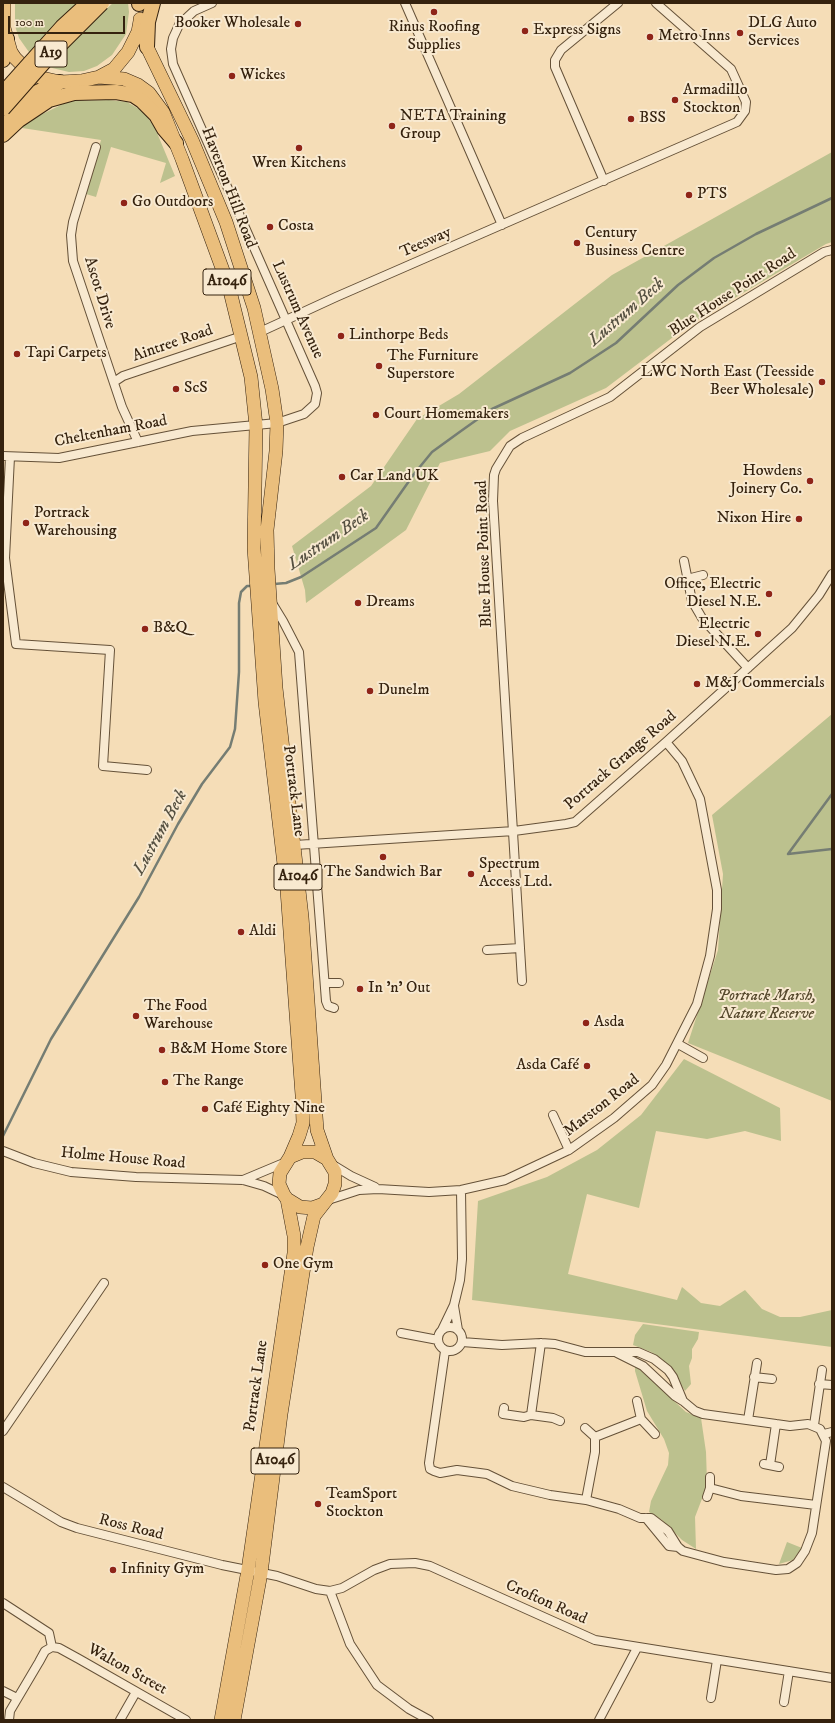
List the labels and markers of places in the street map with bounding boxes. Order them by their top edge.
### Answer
marker: Rinus Roofing Supplies [429,7,439,17]
place label: Booker Wholesale [175,14,290,34]
place label: DLG Auto Services [748,14,817,52]
place label: Rinus Roofing Supplies [389,18,479,56]
marker: Booker Wholesale [293,19,303,29]
place label: Express Signs [533,21,621,41]
marker: Express Signs [520,26,530,36]
place label: Metro Inns [658,27,730,47]
marker: DLG Auto Services [735,28,745,38]
marker: Metro Inns [645,32,655,42]
place label: Wickes [240,66,285,86]
marker: Wickes [227,71,237,81]
place label: Armadillo Stockton [683,81,747,119]
marker: Armadillo Stockton [670,95,680,105]
place label: NETA Training Group [400,107,506,145]
place label: BSS [639,109,666,129]
marker: BSS [626,114,636,124]
marker: NETA Training Group [387,121,397,131]
marker: Wren Kitchens [294,143,304,153]
place label: Wren Kitchens [252,154,346,174]
place label: PTS [697,185,727,205]
marker: PTS [684,190,694,200]
place label: Go Outdoors [132,193,213,213]
marker: Go Outdoors [119,198,129,208]
place label: Costa [278,217,314,237]
marker: Costa [265,222,275,232]
place label: Century Business Centre [585,224,685,262]
marker: Century Business Centre [572,238,582,248]
place label: Linthorpe Beds [349,326,448,346]
marker: Linthorpe Beds [336,331,346,341]
place label: Tapi Carpets [25,344,107,364]
place label: The Furniture Superstore [387,347,478,385]
marker: Tapi Carpets [12,349,22,359]
marker: The Furniture Superstore [374,361,384,371]
place label: LWC North East (Teesside Beer Wholesale) [641,363,814,401]
marker: LWC North East (Teesside Beer Wholesale) [817,377,827,387]
place label: ScS [184,379,208,399]
marker: ScS [171,384,181,394]
place label: Court Homemakers [384,405,509,425]
marker: Court Homemakers [371,410,381,420]
place label: Howdens Joinery Co. [730,462,802,500]
place label: Car Land UK [350,467,438,487]
marker: Car Land UK [337,472,347,482]
marker: Howdens Joinery Co. [805,476,815,486]
place label: Portrack Warehousing [34,504,117,542]
place label: Nixon Hire [717,509,791,529]
marker: Nixon Hire [794,514,804,524]
marker: Portrack Warehousing [21,518,31,528]
place label: Office, Electric Diesel N.E. [664,575,761,613]
marker: Office, Electric Diesel N.E. [764,589,774,599]
place label: Dreams [366,593,415,613]
marker: Dreams [353,598,363,608]
place label: Electric Diesel N.E. [675,615,750,653]
place label: B&Q [153,619,187,639]
marker: B&Q [140,624,150,634]
marker: Electric Diesel N.E. [753,629,763,639]
place label: M&J Commercials [705,674,825,694]
marker: M&J Commercials [692,679,702,689]
place label: Dunelm [378,681,429,701]
marker: Dunelm [365,686,375,696]
marker: The Sandwich Bar [378,852,388,862]
place label: Spectrum Access Ltd. [479,855,552,893]
place label: The Sandwich Bar [324,863,442,883]
marker: Spectrum Access Ltd. [466,869,476,879]
place label: Aldi [249,922,276,942]
marker: Aldi [236,927,246,937]
place label: In 'n' Out [368,979,430,999]
marker: In 'n' Out [355,984,365,994]
place label: The Food Warehouse [144,997,213,1035]
marker: The Food Warehouse [131,1011,141,1021]
place label: Asda [594,1013,624,1033]
marker: Asda [581,1018,591,1028]
place label: B&M Home Store [170,1040,287,1060]
marker: B&M Home Store [157,1045,167,1055]
place label: Asda Café [516,1056,579,1076]
marker: Asda Café [582,1061,592,1071]
place label: The Range [173,1072,244,1092]
marker: The Range [160,1077,170,1087]
place label: Café Eighty Nine [213,1099,325,1119]
marker: Café Eighty Nine [200,1104,210,1114]
place label: One Gym [273,1255,334,1275]
marker: One Gym [260,1260,270,1270]
place label: TeamSport Stockton [326,1485,397,1523]
marker: TeamSport Stockton [313,1499,323,1509]
place label: Infinity Gym [121,1560,204,1580]
marker: Infinity Gym [108,1565,118,1575]

